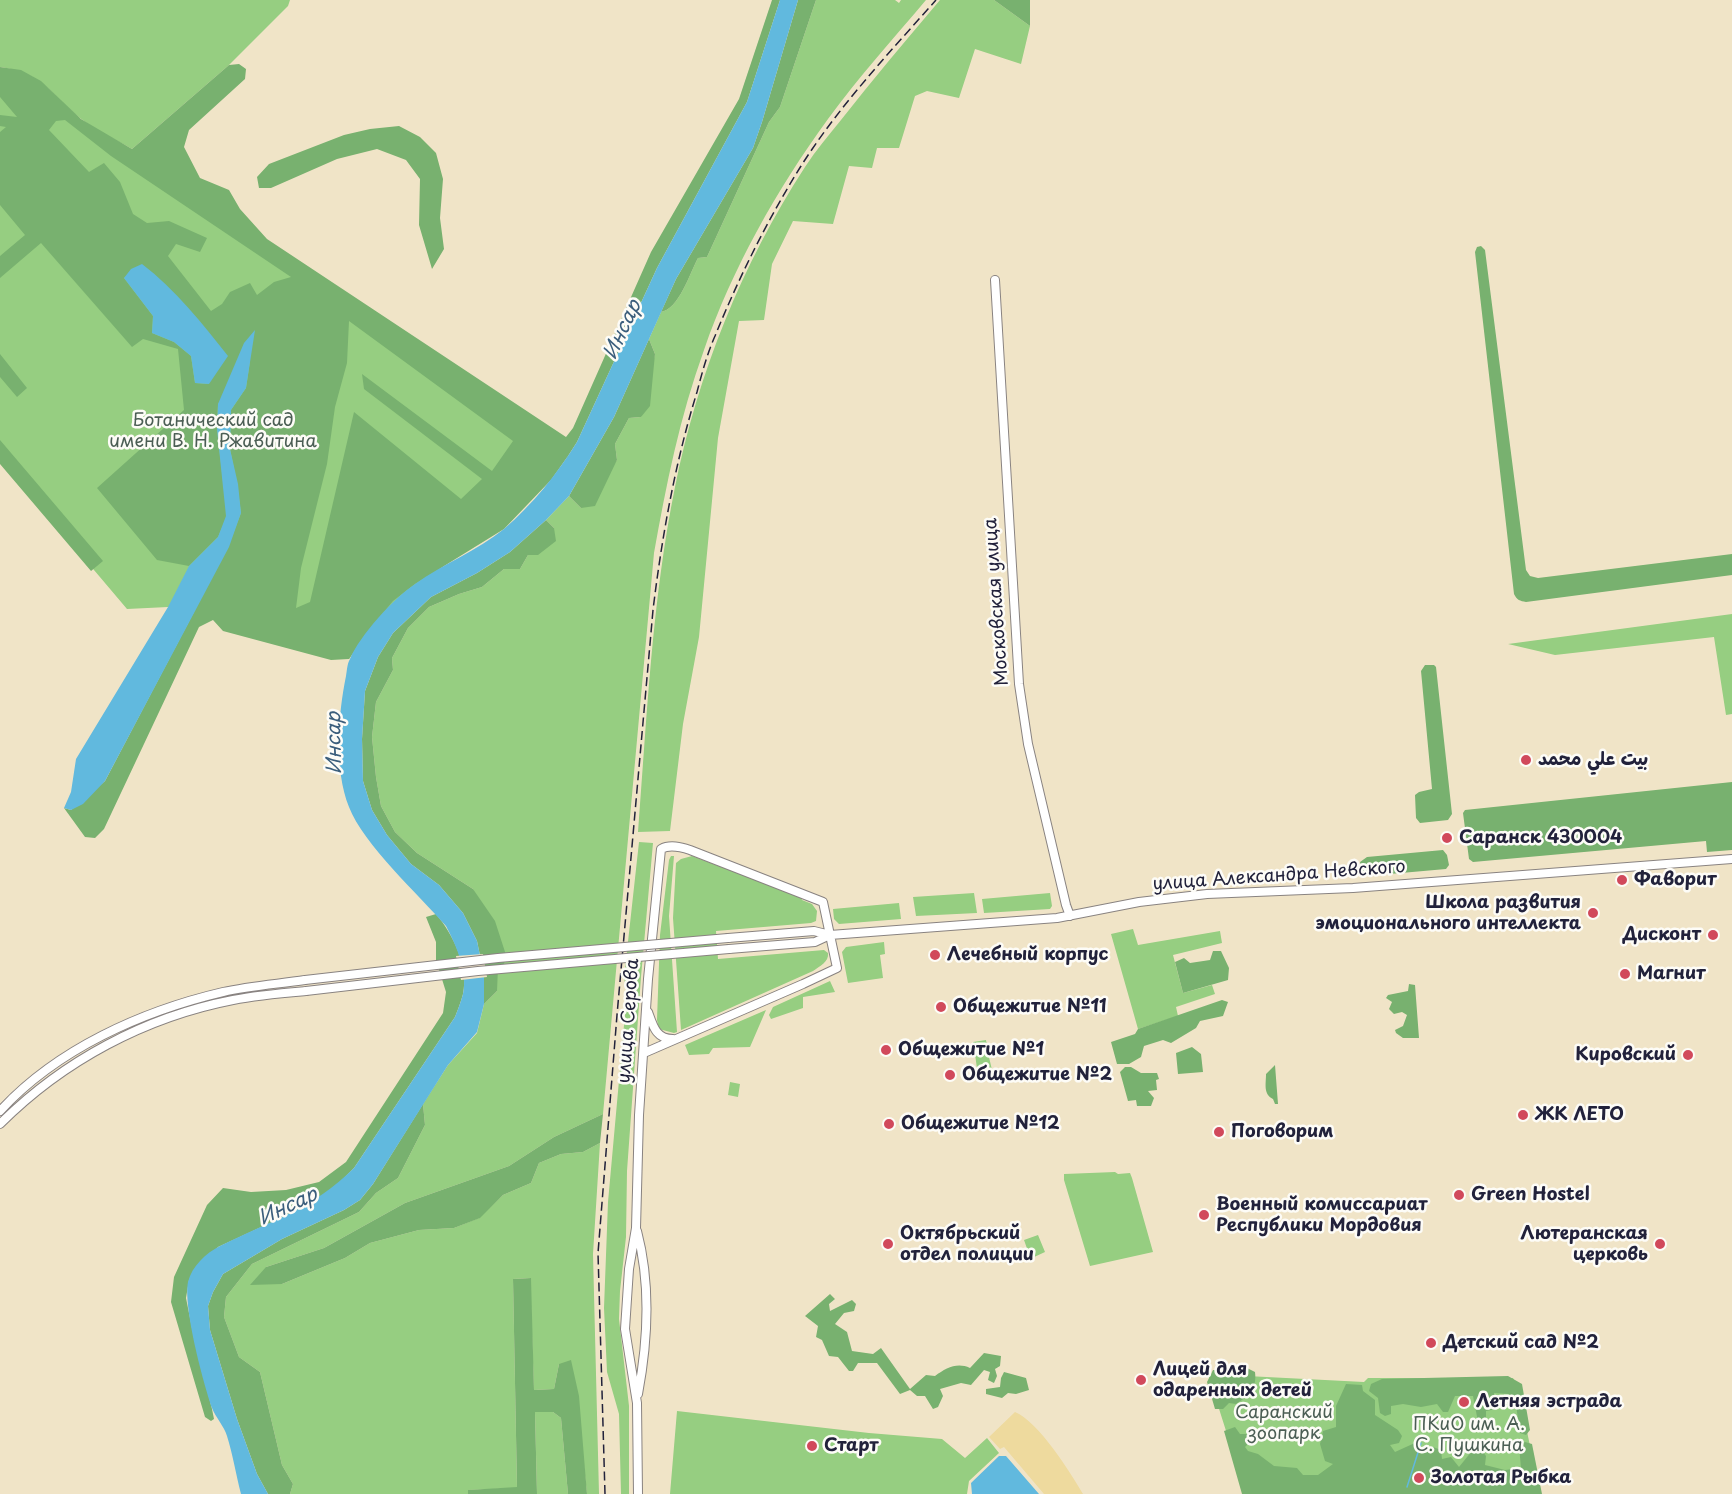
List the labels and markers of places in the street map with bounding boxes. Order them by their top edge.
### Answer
place label: بيت علي محمد [1538,749,1648,771]
marker: بيت علي محمد [1519,753,1533,767]
place label: Саранск 430004 [1459,827,1622,849]
marker: Саранск 430004 [1440,831,1454,845]
place label: Фаворит [1634,869,1716,891]
marker: Фаворит [1615,873,1629,887]
place label: Школа развития эмоционального интеллекта [1316,892,1581,934]
marker: Школа развития эмоционального интеллекта [1586,906,1600,920]
place label: Дисконт [1623,924,1701,946]
marker: Дисконт [1706,928,1720,942]
place label: Лечебный корпус [947,944,1108,966]
marker: Лечебный корпус [928,948,942,962]
place label: Магнит [1637,963,1705,985]
marker: Магнит [1618,967,1632,981]
place label: Общежитие №11 [953,996,1107,1018]
marker: Общежитие №11 [934,1000,948,1014]
place label: Общежитие №1 [898,1039,1044,1061]
marker: Общежитие №1 [879,1043,893,1057]
place label: Кировский [1575,1044,1676,1066]
marker: Кировский [1681,1048,1695,1062]
place label: Общежитие №2 [962,1064,1112,1086]
marker: Общежитие №2 [943,1068,957,1082]
place label: ЖК ЛЕТО [1535,1104,1624,1126]
marker: ЖК ЛЕТО [1516,1108,1530,1122]
place label: Общежитие №12 [901,1113,1060,1135]
marker: Общежитие №12 [882,1117,896,1131]
place label: Поговорим [1231,1121,1334,1143]
marker: Поговорим [1212,1125,1226,1139]
place label: Green Hostel [1471,1184,1590,1206]
marker: Green Hostel [1452,1188,1466,1202]
place label: Военный комиссариат Республики Мордовия [1216,1194,1427,1236]
marker: Военный комиссариат Республики Мордовия [1197,1208,1211,1222]
place label: Октябрьский отдел полиции [900,1223,1034,1266]
place label: Лютеранская церковь [1521,1223,1648,1266]
marker: Октябрьский отдел полиции [881,1237,895,1251]
marker: Лютеранская церковь [1653,1237,1667,1251]
place label: Детский сад №2 [1443,1332,1599,1354]
marker: Детский сад №2 [1424,1336,1438,1350]
place label: Лицей для одаренных детей [1153,1359,1312,1402]
marker: Лицей для одаренных детей [1134,1373,1148,1387]
place label: Летняя эстрада [1476,1391,1622,1413]
marker: Летняя эстрада [1457,1395,1471,1409]
place label: Старт [824,1435,879,1457]
marker: Старт [805,1439,819,1453]
place label: Золотая Рыбка [1431,1467,1572,1489]
marker: Золотая Рыбка [1412,1471,1426,1485]

